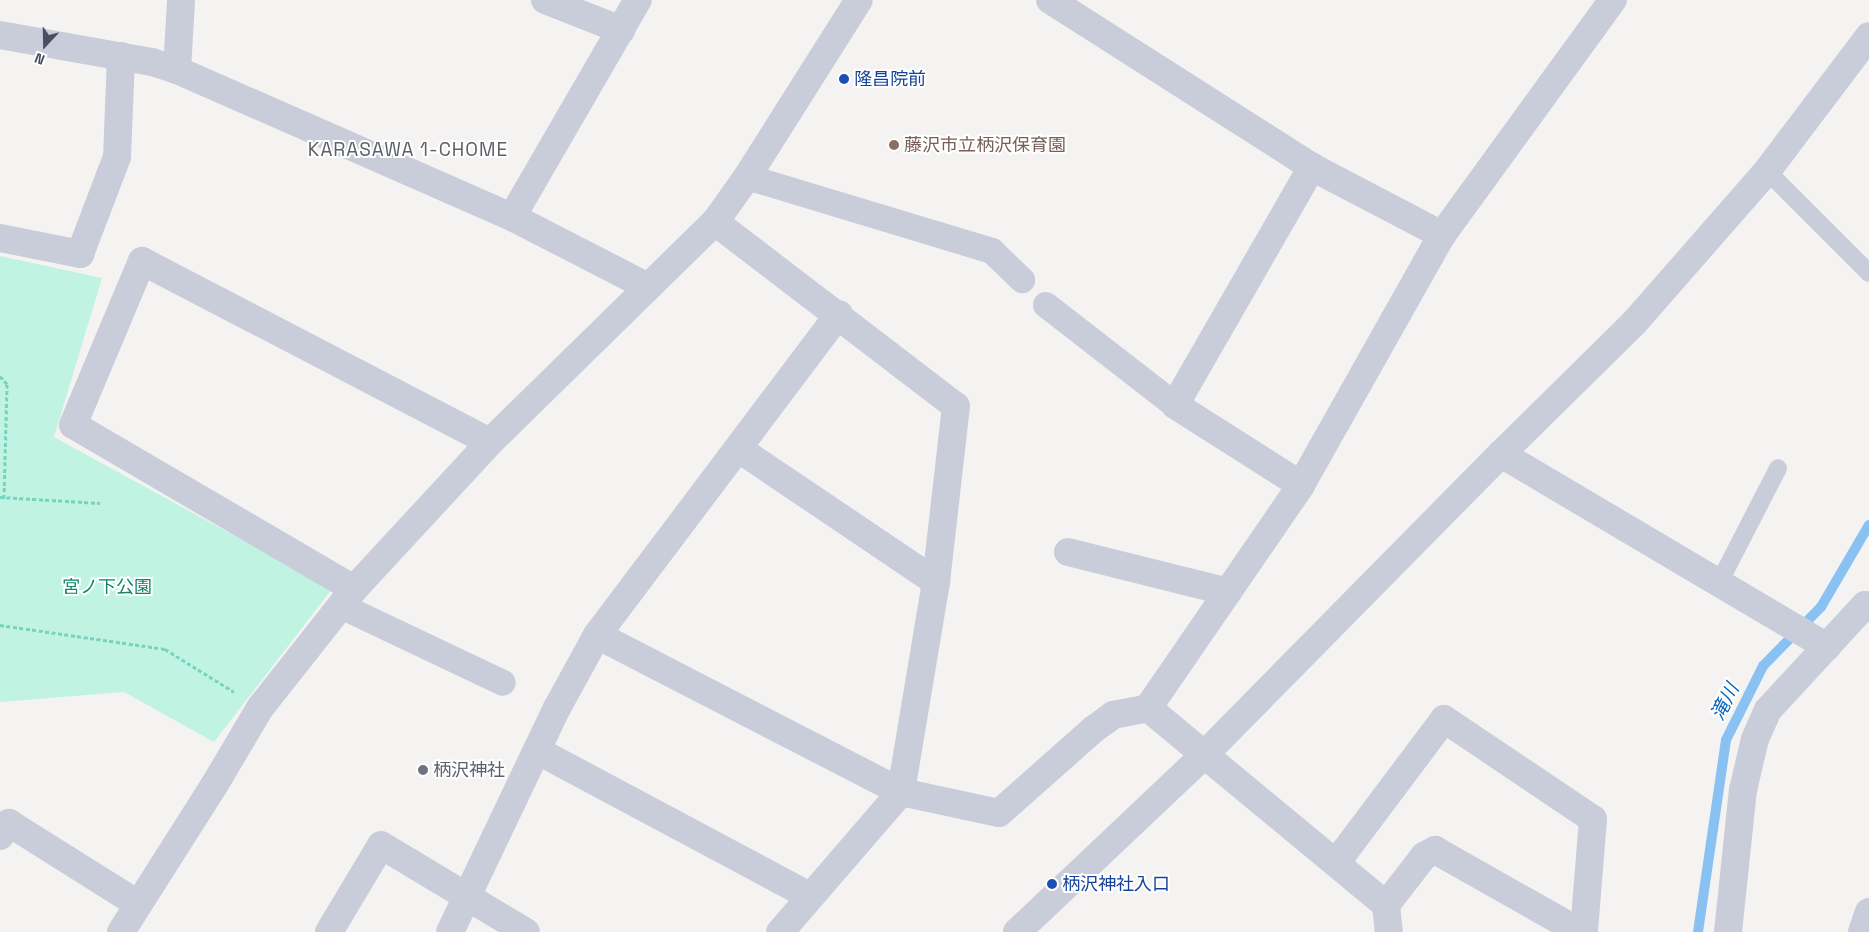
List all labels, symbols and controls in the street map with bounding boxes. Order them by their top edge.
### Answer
north arrow [20,20,70,70]
text: N [32,49,47,69]
place label: 隆昌院前 [854,68,926,90]
marker: 隆昌院前 [838,73,850,85]
place label: 藤沢市立柄沢保育園 [904,134,1066,156]
district label: KARASAWA 1-CHOME [306,139,510,161]
marker: 藤沢市立柄沢保育園 [888,139,900,151]
park label: 宮ノ下公園 [62,576,152,598]
water label: 滝川 [1706,680,1744,724]
place label: 柄沢神社 [433,759,505,781]
marker: 柄沢神社 [417,764,429,776]
place label: 柄沢神社入口 [1062,873,1170,895]
marker: 柄沢神社入口 [1046,878,1058,890]

